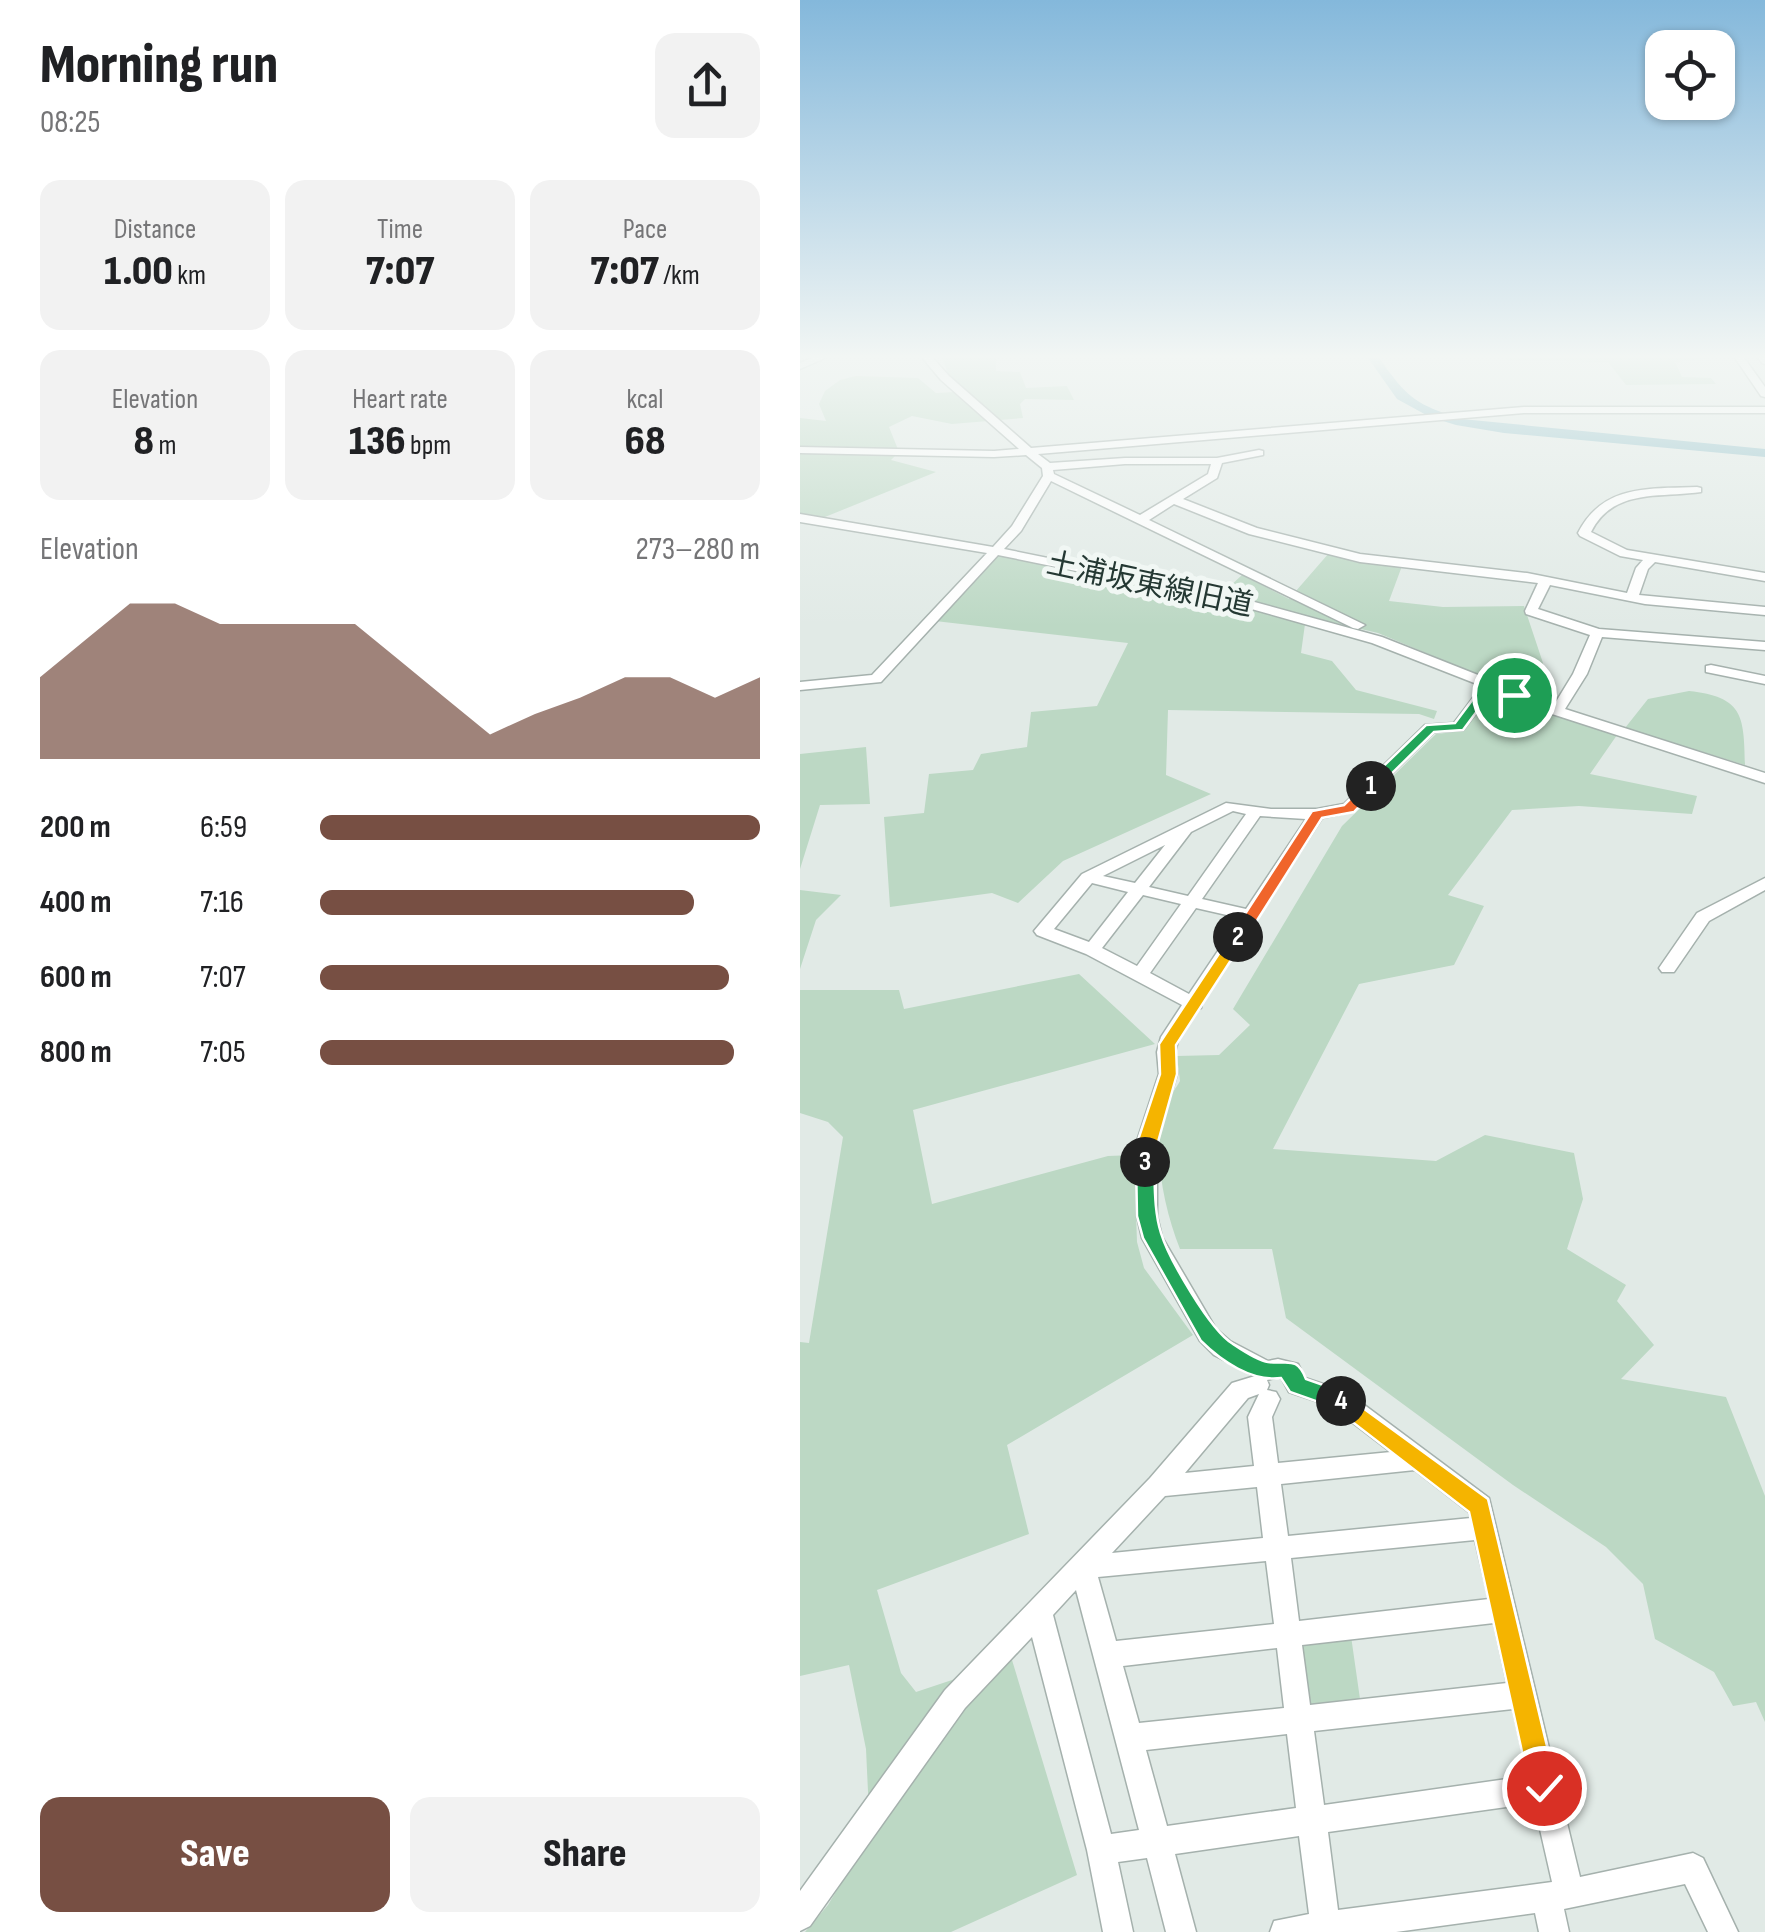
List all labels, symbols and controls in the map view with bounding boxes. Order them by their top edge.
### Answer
map controls [1645,30,1735,120]
button: locate [1645,30,1735,120]
text: Morning run [40,32,278,99]
button: share [655,33,760,138]
text: 08:25 [40,103,100,142]
text: Distance [114,213,196,246]
text: Time [377,213,423,246]
text: Pace [623,213,667,246]
text: 1.00 [104,246,173,297]
text: 7:07 [366,246,434,297]
text: 7:07 [590,246,659,297]
text: km [173,259,206,292]
text: /km [659,259,700,292]
text: Elevation [112,383,198,416]
text: Heart rate [352,383,448,416]
text: kcal [626,383,664,416]
text: 8 [134,416,154,467]
text: 136 [349,416,406,467]
text: 68 [625,416,665,467]
text: m [154,429,176,462]
text: bpm [406,429,451,462]
text: Elevation [40,530,139,569]
text: 273–280 m [636,530,760,569]
street label: 土浦坂東線旧道 [1043,546,1256,624]
pin [1472,653,1557,738]
icon: arrive [1487,668,1542,723]
pin: 1 [1346,761,1396,811]
text: 1 [1366,769,1376,802]
text: 200 m [40,808,111,847]
text: 6:59 [200,808,247,847]
text: 400 m [40,883,112,922]
text: 7:16 [200,883,244,922]
pin: 2 [1213,912,1263,962]
text: 2 [1232,920,1244,953]
text: 600 m [40,958,112,997]
text: 7:07 [200,958,246,997]
text: 800 m [40,1033,112,1072]
text: 7:05 [200,1033,246,1072]
pin: 3 [1120,1137,1170,1187]
text: 3 [1139,1145,1151,1178]
pin: 4 [1316,1376,1366,1426]
text: 4 [1334,1384,1348,1417]
pin [1502,1746,1587,1831]
icon: check [1517,1761,1572,1816]
button: Save [40,1797,390,1912]
button: Share [410,1797,760,1912]

